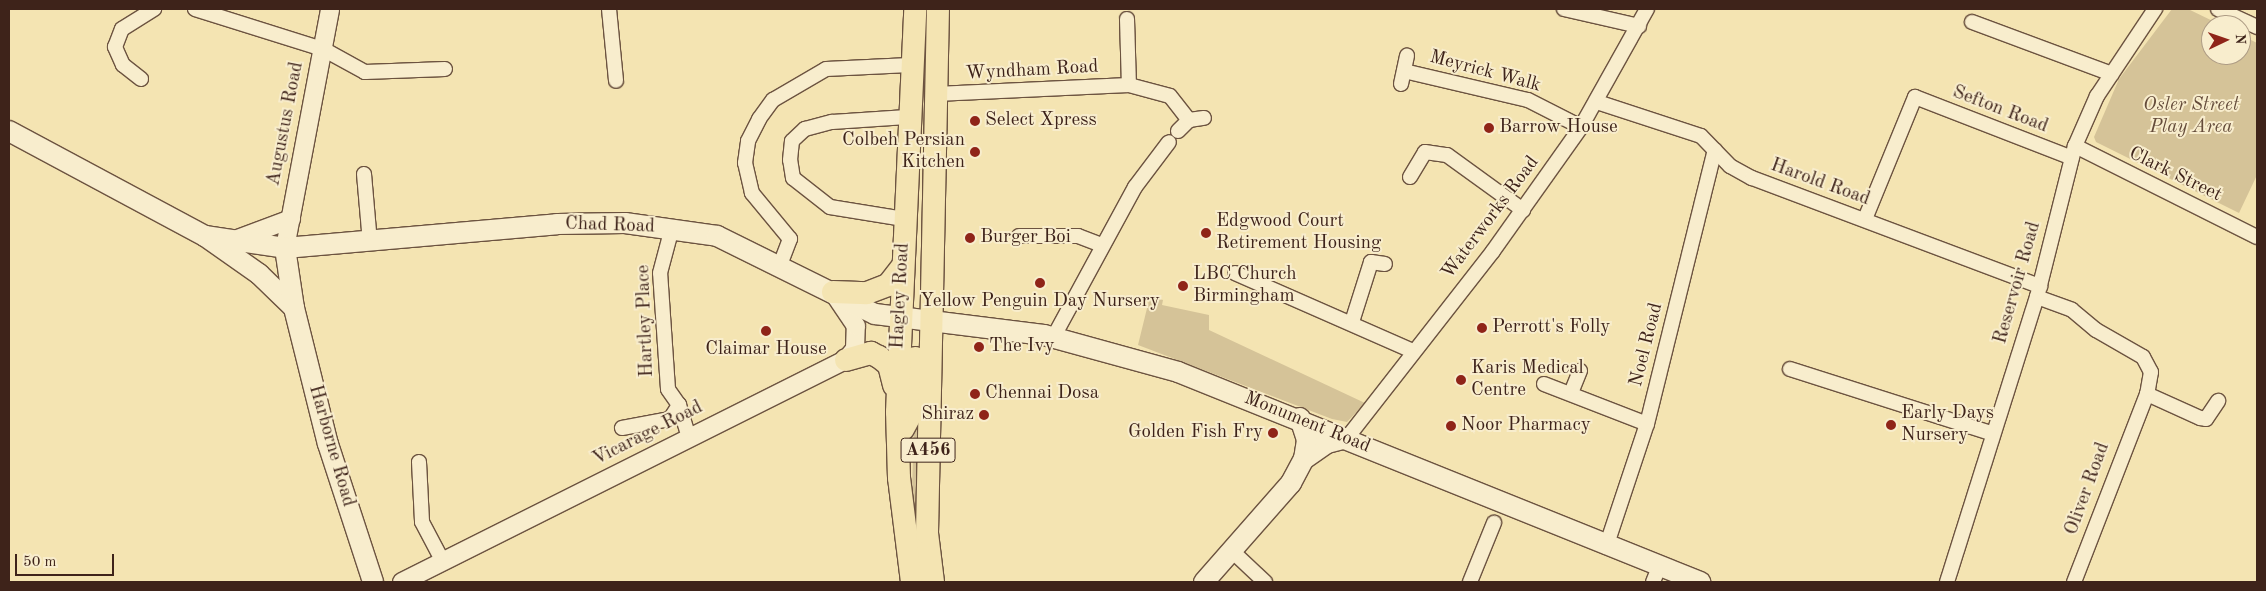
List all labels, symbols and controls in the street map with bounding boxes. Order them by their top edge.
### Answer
north arrow [2201,15,2251,65]
text: N [2233,34,2247,45]
street label: Meyrick Walk [1427,46,1543,98]
street label: Wyndham Road [965,56,1099,86]
street label: Augustus Road [263,60,309,188]
street label: Sefton Road [1949,81,2051,139]
park label: Osler Street Play Area [2143,95,2239,139]
place label: Select Xpress [985,110,1097,132]
marker: Select Xpress [969,115,981,127]
place label: Barrow House [1499,117,1618,139]
marker: Barrow House [1483,122,1495,134]
place label: Colbeh Persian Kitchen [842,130,965,174]
street label: Clark Street [2125,143,2225,207]
marker: Colbeh Persian Kitchen [969,146,981,158]
street label: Waterworks Road [1437,152,1545,284]
street label: Harold Road [1767,154,1873,212]
place label: Edgwood Court Retirement Housing [1216,211,1381,255]
street label: Chad Road [565,213,655,239]
street label: Reservoir Road [1990,219,2046,347]
place label: Burger Boi [980,227,1071,249]
marker: Edgwood Court Retirement Housing [1200,227,1212,239]
marker: Burger Boi [964,232,976,244]
street label: Hagley Road [887,242,915,350]
street label: Hartley Place [633,264,659,378]
place label: LBC Church Birmingham [1193,264,1297,308]
marker: Yellow Penguin Day Nursery [1034,277,1046,289]
marker: LBC Church Birmingham [1177,280,1189,292]
place label: Yellow Penguin Day Nursery [920,291,1160,313]
street label: Noel Road [1626,301,1668,389]
place label: Perrott's Folly [1492,317,1610,339]
marker: Perrott's Folly [1476,322,1488,334]
marker: Claimar House [760,325,772,337]
place label: The Ivy [989,336,1055,358]
place label: Claimar House [705,339,827,361]
marker: The Ivy [973,341,985,353]
place label: Karis Medical Centre [1471,358,1584,402]
marker: Karis Medical Centre [1455,374,1467,386]
street label: Harborne Road [303,382,359,510]
place label: Chennai Dosa [985,383,1099,405]
street label: Monument Road [1241,387,1373,459]
marker: Chennai Dosa [969,388,981,400]
street label: Vicarage Road [589,396,707,472]
place label: Early Days Nursery [1901,403,1994,447]
place label: Shiraz [921,404,974,426]
marker: Shiraz [978,409,990,421]
place label: Noor Pharmacy [1461,415,1591,437]
marker: Early Days Nursery [1885,419,1897,431]
marker: Noor Pharmacy [1445,420,1457,432]
place label: Golden Fish Fry [1128,422,1263,444]
marker: Golden Fish Fry [1267,427,1279,439]
road number: A456 [900,434,956,466]
street label: Oliver Road [2061,440,2115,538]
scale bar [18,544,116,576]
text: 50 m [23,555,57,570]

